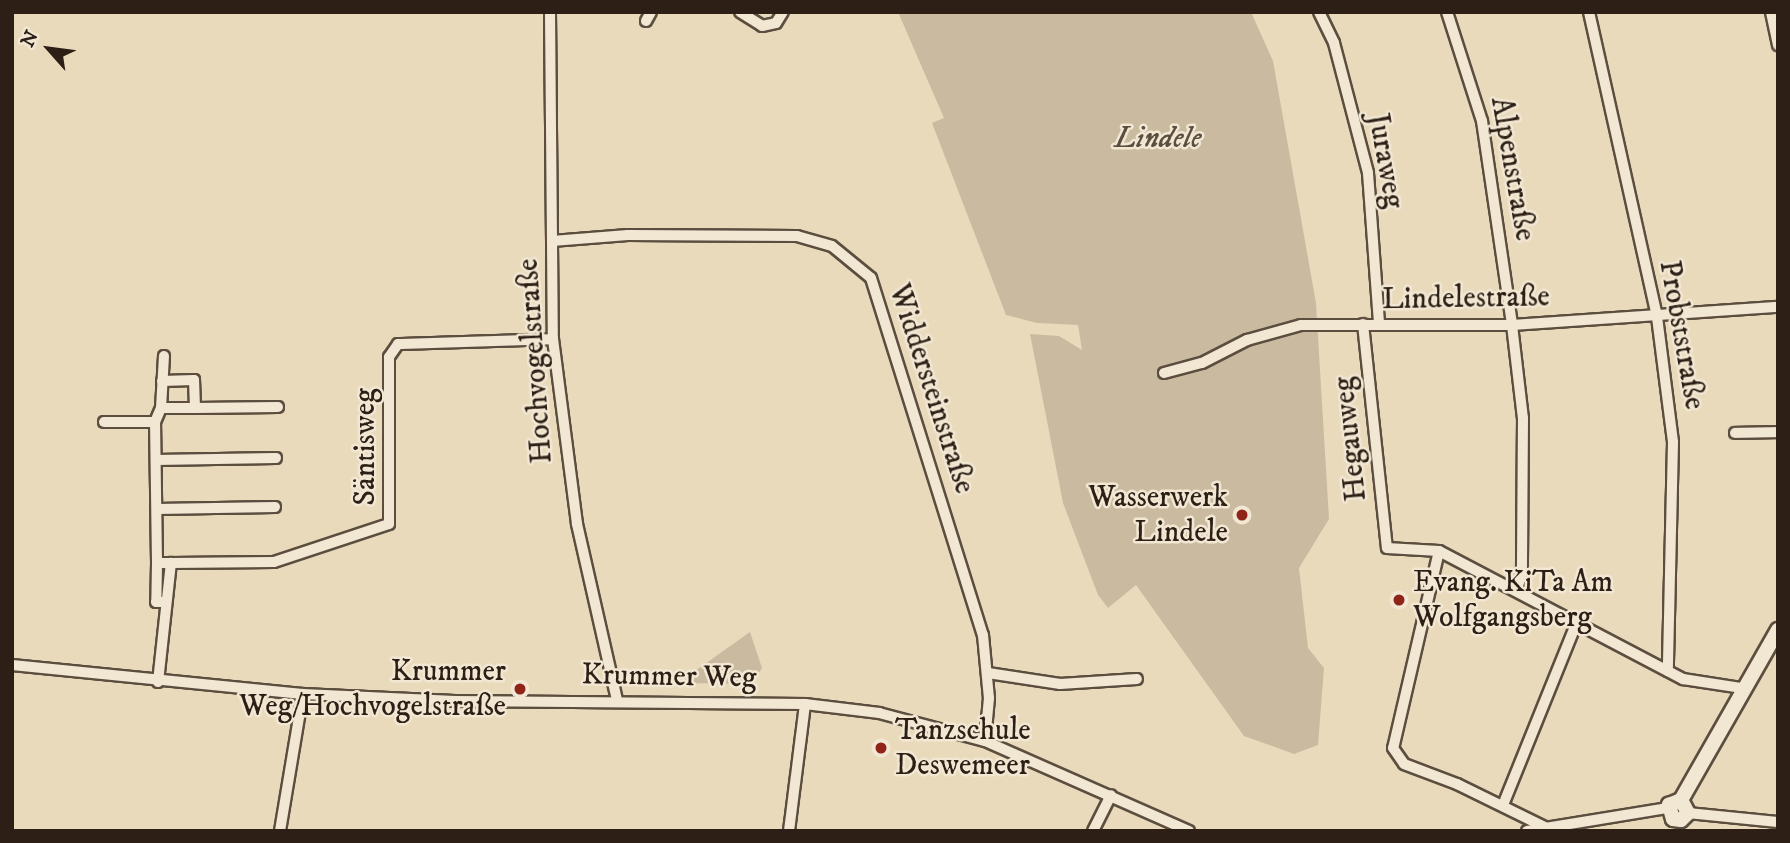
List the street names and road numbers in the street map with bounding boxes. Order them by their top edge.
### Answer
street label: Alpenstraße [1482,94,1542,244]
street label: Juraweg [1359,111,1411,211]
street label: Hochvogelstraße [511,257,561,465]
street label: Probststraße [1650,258,1712,412]
street label: Widdersteinstraße [880,280,982,498]
street label: Lindelestraße [1382,280,1550,318]
street label: Hegauweg [1327,375,1375,503]
street label: Säntisweg [348,388,384,506]
street label: Krummer Weg [581,657,757,697]

